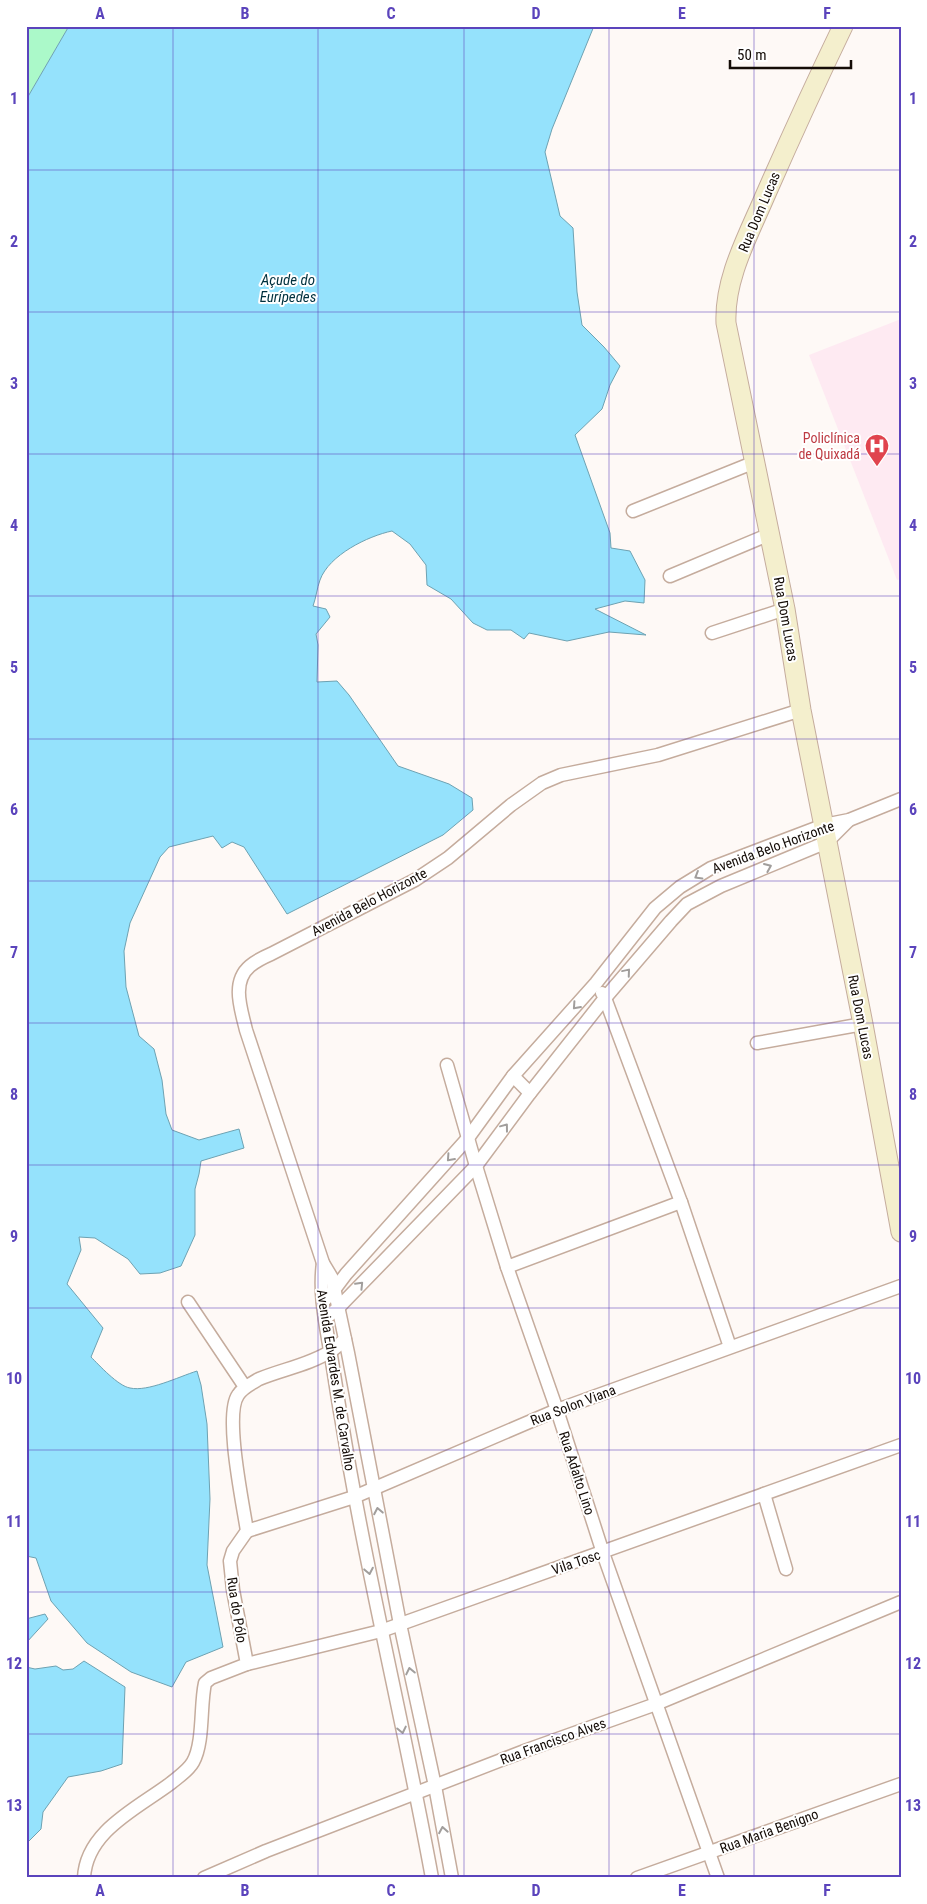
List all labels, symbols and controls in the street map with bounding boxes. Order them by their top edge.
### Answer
text: A [95,4,105,23]
text: B [241,4,250,23]
text: C [386,4,396,23]
text: D [531,4,541,23]
text: E [678,4,686,23]
text: F [823,4,831,23]
scale bar [730,38,851,70]
text: 50 m [737,46,767,64]
text: 1 [10,89,18,108]
text: 1 [909,89,917,108]
street label: Rua Dom Lucas [735,169,783,255]
text: 2 [10,232,18,251]
text: 2 [909,232,917,251]
water label: Açude do Eurípedes [260,271,317,306]
text: 3 [10,374,18,393]
text: 3 [909,374,917,393]
place label: Policlínica de Quixadá [798,430,860,462]
hospital icon: Policlínica de Quixadá [864,433,890,467]
text: 4 [10,516,18,535]
text: 4 [909,516,917,535]
street label: Rua Dom Lucas [771,575,801,663]
text: 5 [10,658,18,677]
text: 5 [909,658,917,677]
text: 6 [10,800,18,819]
text: 6 [909,800,917,819]
street label: Avenida Belo Horizonte [710,817,836,876]
one-way arrow [764,862,772,872]
street label: Avenida Belo Horizonte [309,865,430,939]
one-way arrow [694,870,703,880]
text: 7 [10,943,18,962]
text: 7 [909,943,917,962]
one-way arrow [622,969,630,978]
street label: Rua Dom Lucas [845,973,877,1061]
one-way arrow [572,1001,581,1010]
text: 8 [10,1085,18,1104]
text: 8 [909,1085,917,1104]
one-way arrow [499,1123,508,1133]
one-way arrow [447,1153,456,1162]
text: 9 [10,1227,18,1246]
text: 9 [909,1227,917,1246]
one-way arrow [354,1282,363,1291]
street label: Avenida Edvardes M. de Carvalho [314,1288,358,1472]
text: 10 [6,1369,22,1388]
text: 10 [905,1369,921,1388]
street label: Rua Solon Viana [528,1381,618,1429]
street label: Rua Adalto Lino [556,1429,598,1517]
one-way arrow [373,1507,383,1516]
text: 11 [6,1512,22,1531]
text: 11 [905,1512,921,1531]
street label: Vila Tosc [550,1546,602,1578]
one-way arrow [363,1566,373,1575]
street label: Rua do Pólo [224,1576,250,1644]
text: 12 [6,1654,22,1673]
text: 12 [905,1654,921,1673]
one-way arrow [405,1666,416,1675]
street label: Rua Francisco Alves [498,1714,608,1768]
one-way arrow [397,1725,407,1734]
text: 13 [6,1796,22,1815]
text: 13 [905,1796,921,1815]
street label: Rua Maria Benigno [718,1806,820,1856]
one-way arrow [438,1825,448,1834]
text: A [95,1881,105,1900]
text: B [241,1881,250,1900]
text: C [386,1881,396,1900]
text: D [531,1881,541,1900]
text: E [678,1881,686,1900]
text: F [823,1881,831,1900]

